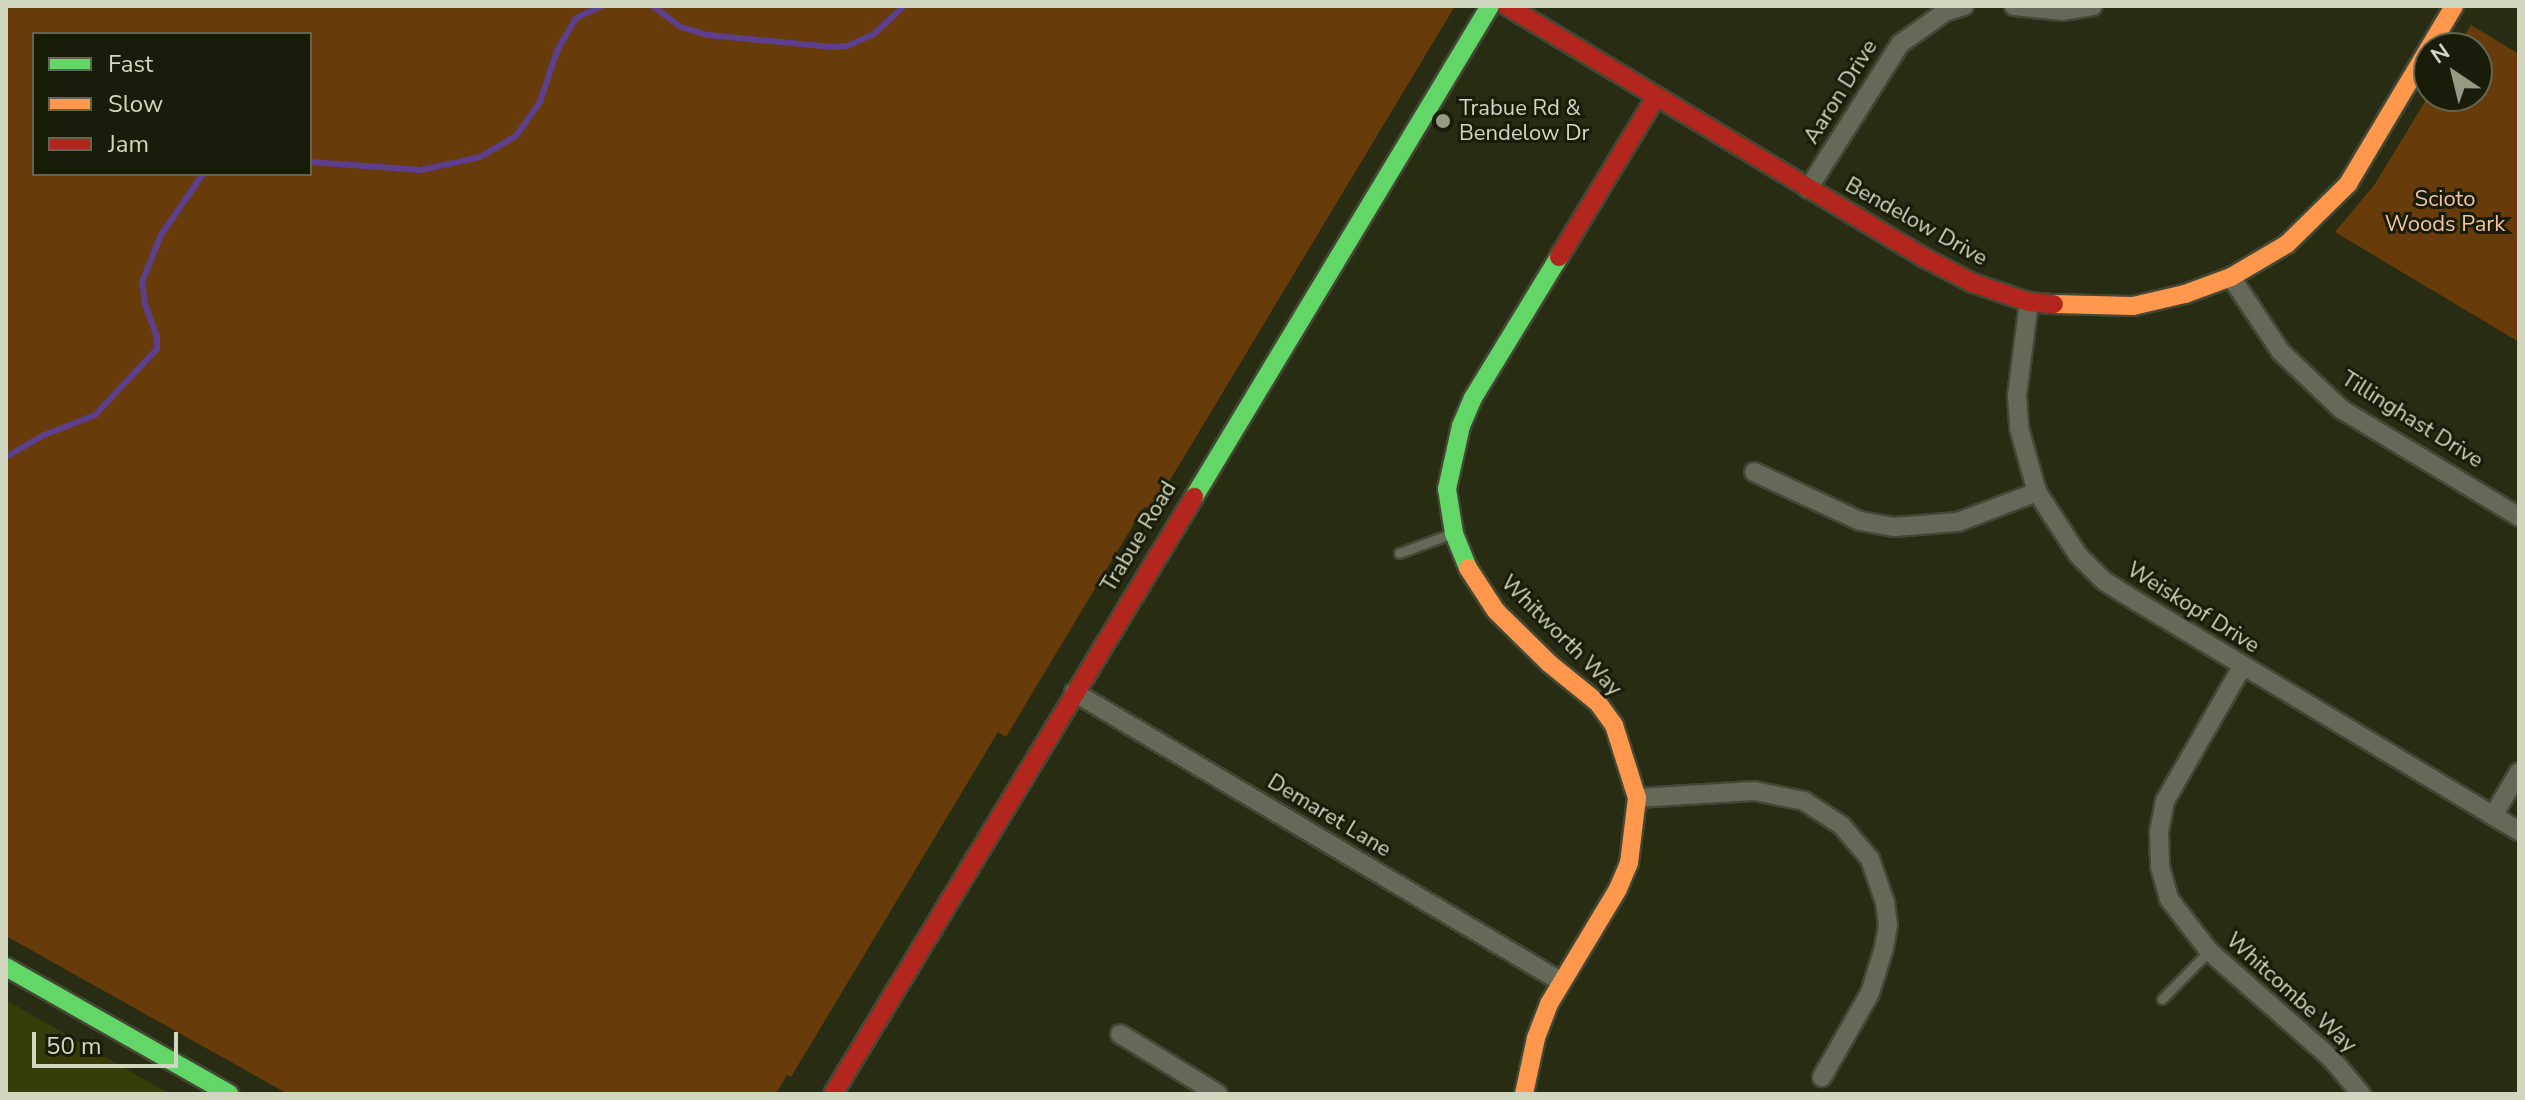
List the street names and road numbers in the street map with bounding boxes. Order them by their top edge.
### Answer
street label: Aaron Drive [1799,35,1883,149]
street label: Bendelow Drive [1840,172,1992,272]
street label: Tillinghast Drive [2336,366,2488,474]
street label: Trabue Road [1096,477,1182,597]
street label: Weiskopf Drive [2122,557,2264,659]
street label: Whitworth Way [1495,570,1627,702]
street label: Demaret Lane [1263,769,1395,863]
street label: Whitcombe Way [2220,928,2362,1058]

